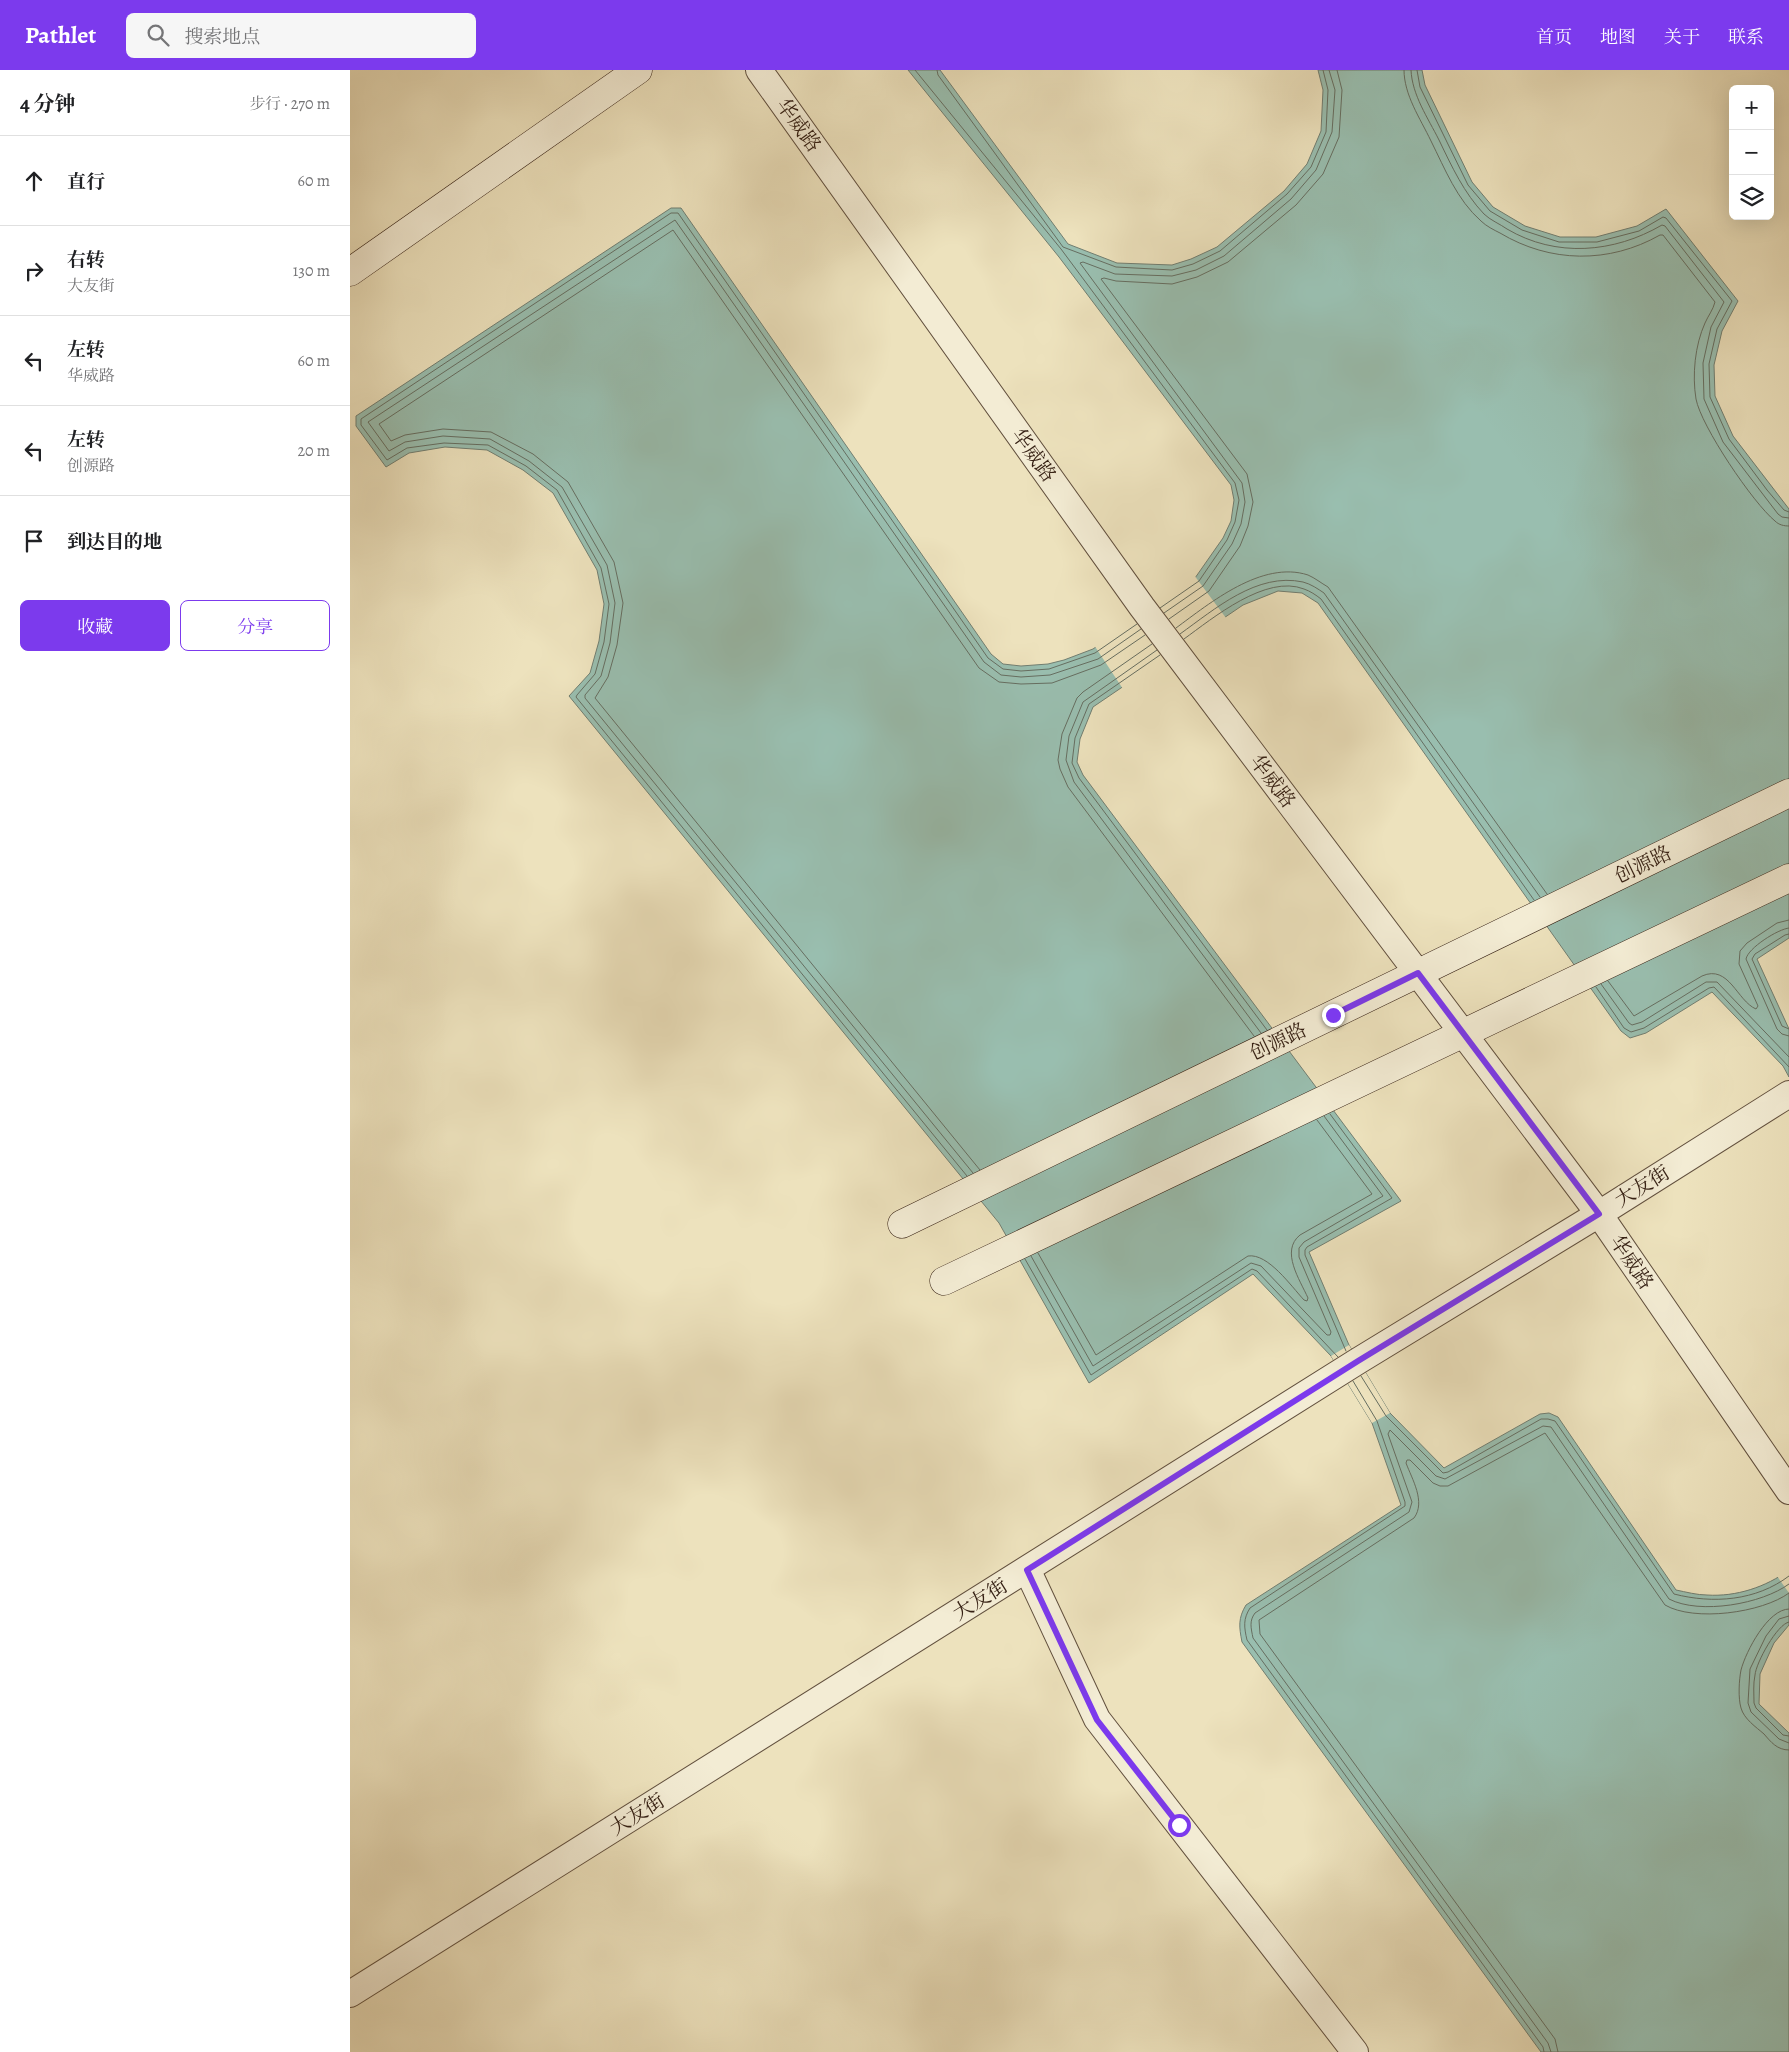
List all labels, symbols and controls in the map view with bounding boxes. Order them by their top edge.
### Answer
search box [126,13,476,58]
text: Pathlet [25,19,96,51]
icon: search [144,21,172,49]
text: 搜索地点 [184,24,260,50]
text: 首页 [1536,25,1572,49]
text: 地图 [1600,25,1636,49]
text: 关于 [1664,25,1700,49]
text: 联系 [1728,25,1764,49]
map controls [1729,85,1774,220]
button: + [1729,85,1774,130]
text: 4 分钟 [20,90,76,118]
text: 步行 · 270 m [249,93,330,115]
street label: 华威路 [770,93,827,157]
button: − [1729,130,1774,175]
icon: ahead [20,167,48,195]
text: 直行 [67,169,105,195]
text: 60 m [298,170,330,192]
button: layers [1729,175,1774,220]
text: 右转 [67,247,105,273]
icon: right [20,257,48,285]
text: 130 m [293,260,330,282]
text: 大友街 [67,275,115,297]
text: 左转 [67,337,105,363]
icon: left [20,347,48,375]
text: 60 m [298,350,330,372]
text: 华威路 [67,365,115,387]
street label: 华威路 [1005,423,1062,487]
text: 左转 [67,427,105,453]
icon: left [20,437,48,465]
text: 20 m [297,440,330,462]
text: 创源路 [67,455,115,477]
icon: arrive [20,527,48,555]
text: 到达目的地 [67,529,162,555]
button: 收藏 [20,600,170,651]
button: 分享 [180,600,330,651]
street label: 华威路 [1244,749,1301,813]
street label: 创源路 [1610,839,1676,890]
route end [1322,1004,1345,1027]
street label: 创源路 [1245,1016,1311,1067]
street label: 大友街 [1610,1159,1675,1214]
street label: 华威路 [1604,1230,1660,1295]
street label: 大友街 [948,1572,1013,1627]
street label: 大友街 [605,1787,670,1842]
route start [1168,1814,1191,1837]

